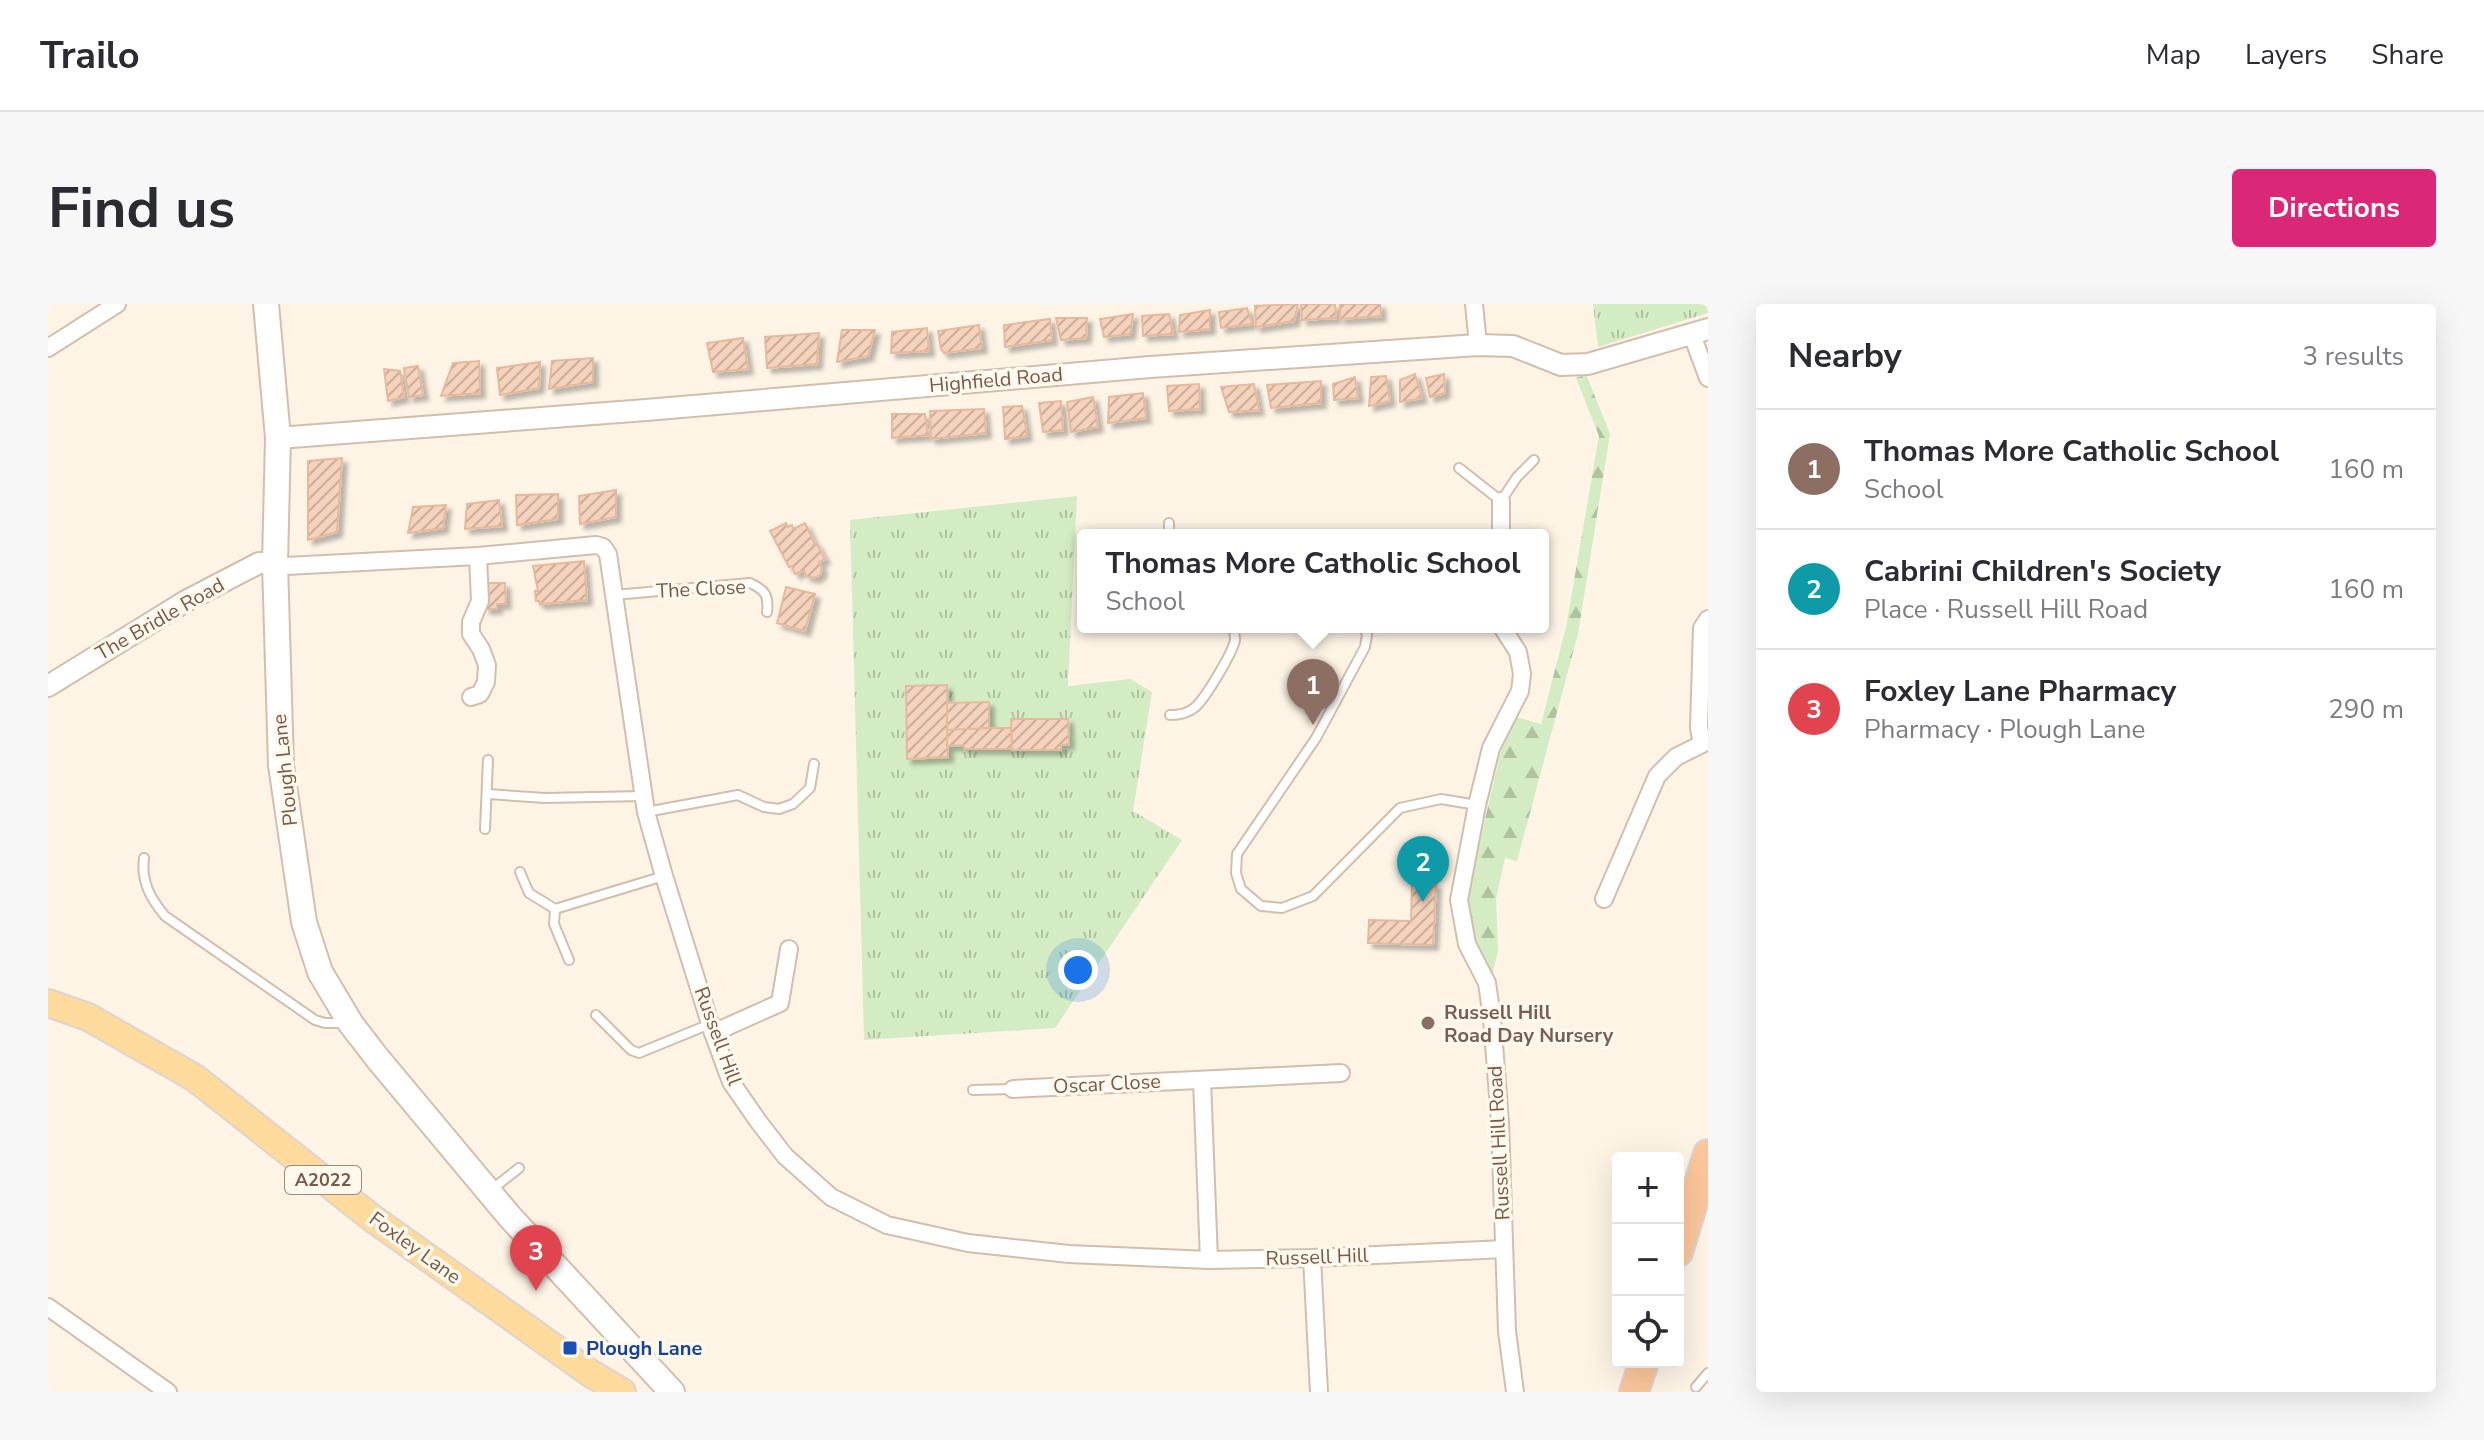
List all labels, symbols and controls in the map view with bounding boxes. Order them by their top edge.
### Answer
text: Trailo [40,30,140,81]
text: Map [2146,36,2201,74]
text: Layers [2245,36,2327,74]
text: Share [2371,36,2444,74]
button: Directions [2232,169,2436,247]
text: Find us [48,170,235,247]
text: Nearby [1788,333,1902,379]
text: 3 results [2303,339,2404,374]
street label: Highfield Road [928,361,1064,399]
text: Thomas More Catholic School [1864,431,2279,472]
text: 1 [1806,452,1822,487]
text: 160 m [2328,452,2404,487]
text: School [1864,472,1943,507]
popup [1077,529,1549,633]
text: Thomas More Catholic School [1106,543,1520,584]
text: Cabrini Children's Society [1864,551,2221,592]
street label: The Bridle Road [91,571,229,667]
text: 2 [1806,572,1822,607]
text: 160 m [2328,572,2404,607]
street label: The Close [655,573,747,605]
text: School [1106,584,1185,619]
text: Place · Russell Hill Road [1864,592,2148,627]
pin: 1 [1287,659,1339,725]
text: Foxley Lane Pharmacy [1864,671,2176,712]
text: 3 [1806,692,1822,727]
text: 290 m [2328,692,2404,727]
text: Pharmacy · Plough Lane [1864,712,2145,747]
street label: Plough Lane [266,713,304,827]
pin: 2 [1397,836,1449,902]
your location [1058,950,1098,990]
street label: Russell Hill [688,983,748,1089]
place label: Russell Hill Road Day Nursery [1444,999,1614,1049]
marker: Russell Hill Road Day Nursery [1419,1014,1437,1032]
street label: Russell Hill Road [1481,1065,1517,1221]
street label: Oscar Close [1053,1068,1161,1100]
map controls [1612,1152,1684,1368]
button: + [1612,1152,1684,1224]
road number: A2022 [285,1166,361,1194]
street label: Foxley Lane [364,1206,466,1290]
button: − [1612,1224,1684,1296]
pin: 3 [510,1225,562,1291]
street label: Russell Hill [1265,1242,1369,1272]
button: locate [1612,1296,1684,1368]
place label: Plough Lane [586,1335,702,1362]
marker: Plough Lane [561,1339,579,1357]

